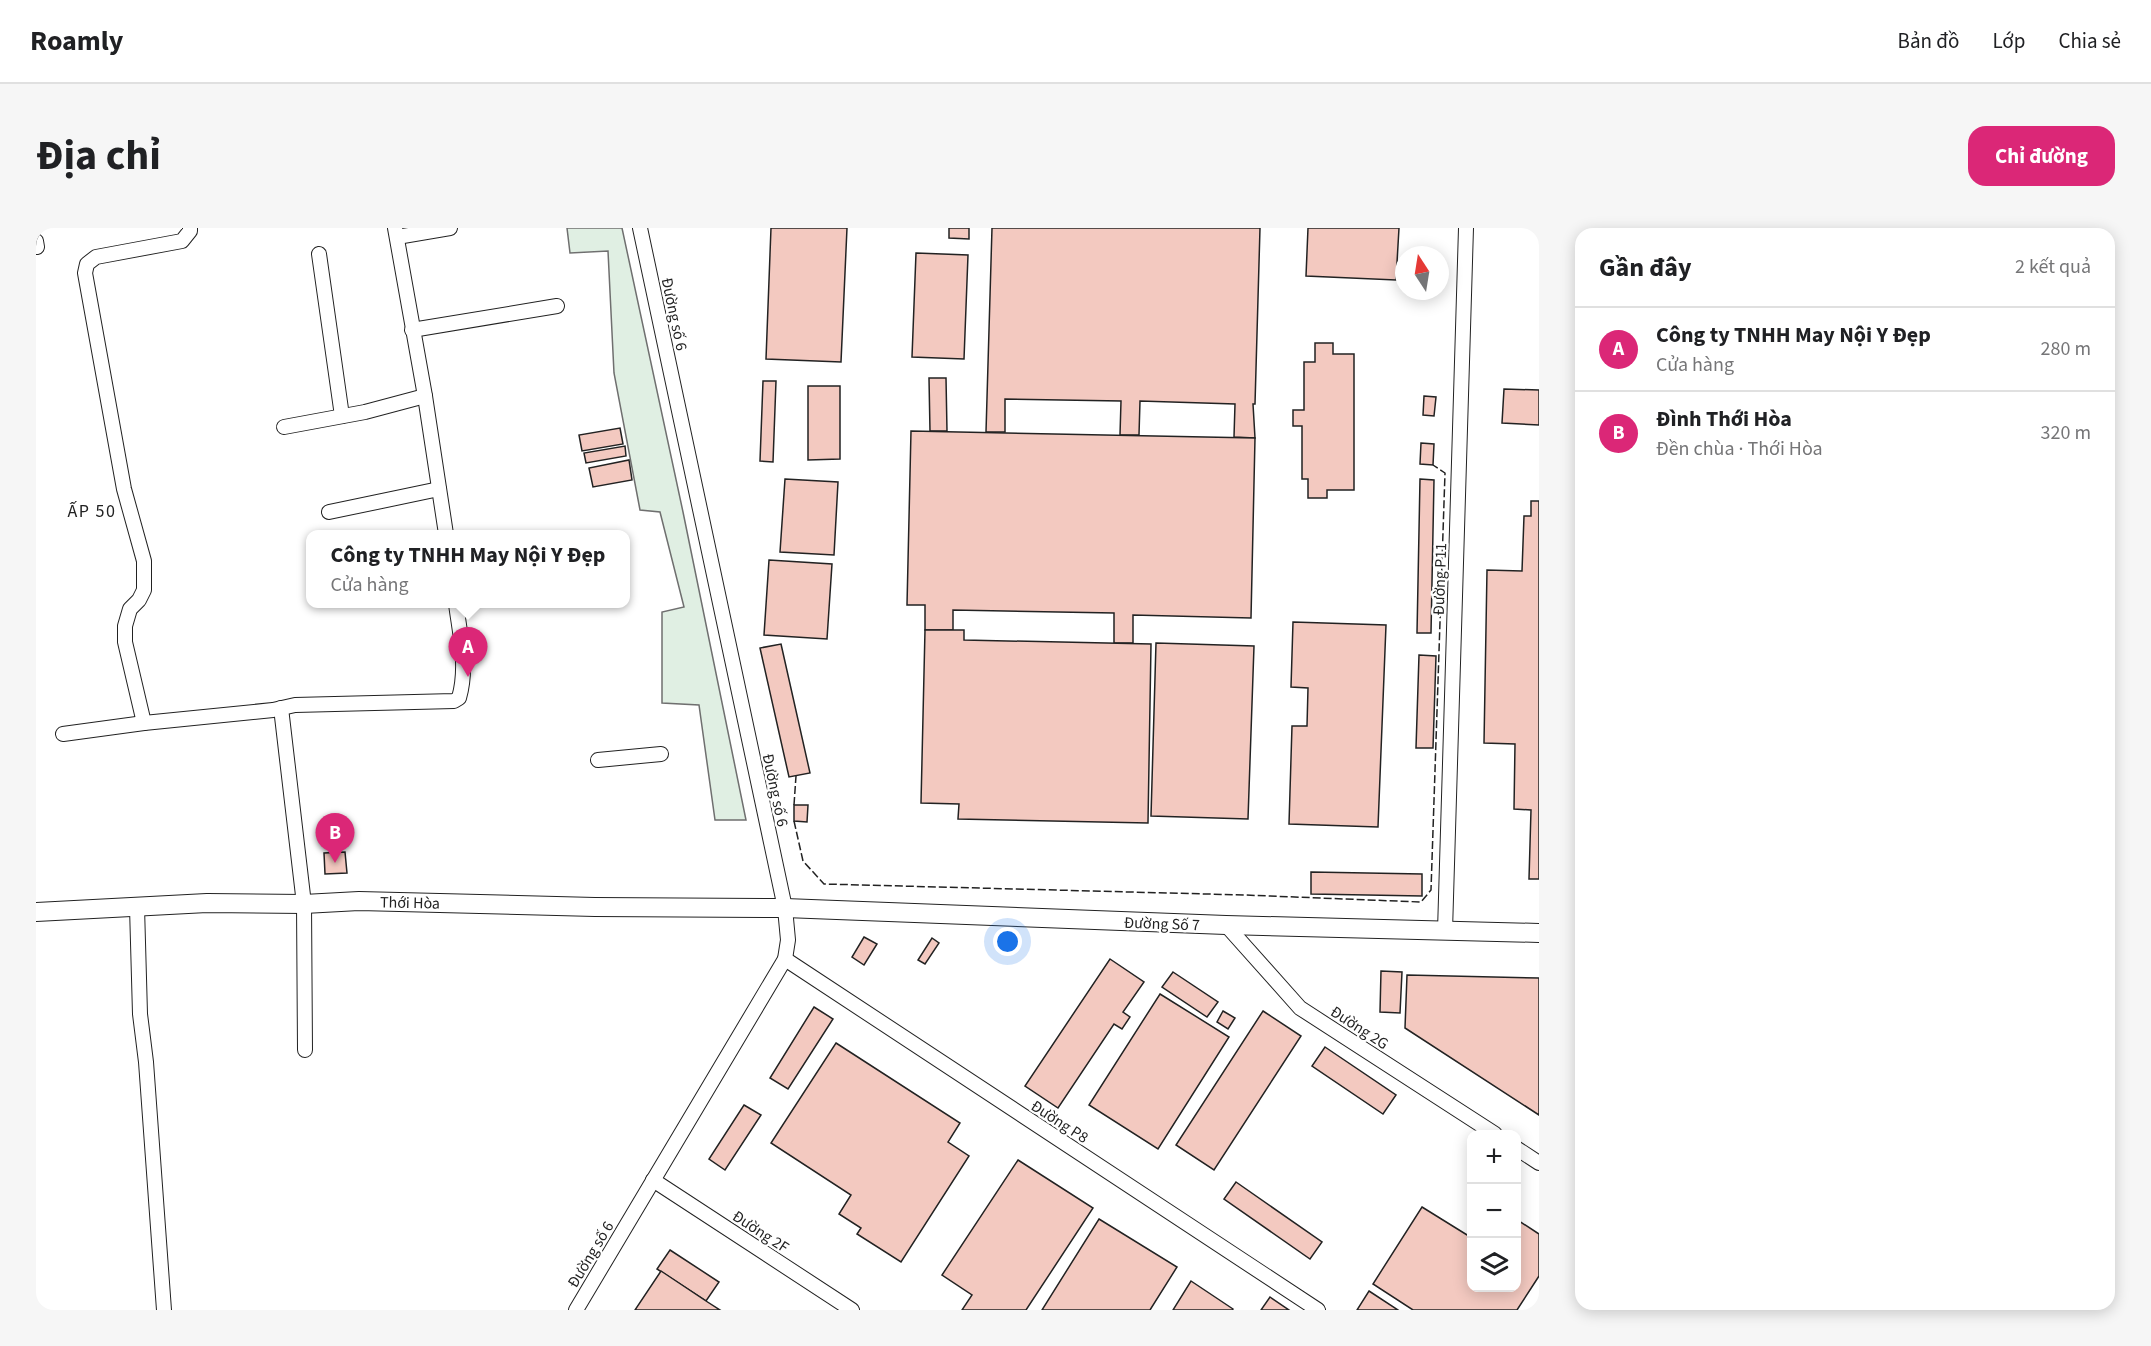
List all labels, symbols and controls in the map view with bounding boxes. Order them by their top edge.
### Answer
text: Roamly [30,21,123,61]
text: Bản đồ [1898,26,1959,56]
text: Lớp [1992,26,2025,56]
text: Chia sẻ [2058,26,2121,56]
text: Địa chỉ [36,126,161,186]
button: Chỉ đường [1968,126,2115,186]
north arrow [1395,246,1449,300]
text: Gần đây [1599,249,1692,286]
text: 2 kết quả [2015,253,2091,281]
street label: Đường số 6 [656,276,692,353]
text: Công ty TNHH May Nội Y Đẹp [1656,319,1931,351]
text: A [1613,335,1624,363]
text: 280 m [2041,335,2091,363]
text: Cửa hàng [1656,351,1734,379]
text: Đình Thới Hòa [1656,403,1792,435]
text: B [1612,419,1625,447]
text: 320 m [2041,419,2091,447]
text: Đền chùa · Thới Hòa [1656,435,1823,463]
district label: ẤP 50 [68,499,116,524]
popup [306,530,630,608]
text: Công ty TNHH May Nội Y Đẹp [331,539,605,571]
street label: Đường P11 [1428,542,1452,616]
text: Cửa hàng [331,571,409,599]
pin: A [448,628,488,677]
street label: Đường số 6 [757,752,793,829]
pin: B [316,814,354,863]
street label: Thới Hòa [380,891,440,915]
street label: Đường Số 7 [1124,912,1200,936]
your location [993,927,1022,956]
street label: Đường 2G [1326,1001,1393,1055]
street label: Đường P8 [1026,1095,1093,1149]
map controls [1467,1130,1521,1292]
button: + [1467,1130,1521,1184]
button: − [1467,1184,1521,1238]
street label: Đường 2F [728,1205,793,1258]
street label: Đường số 6 [562,1217,619,1292]
button: layers [1467,1238,1521,1292]

